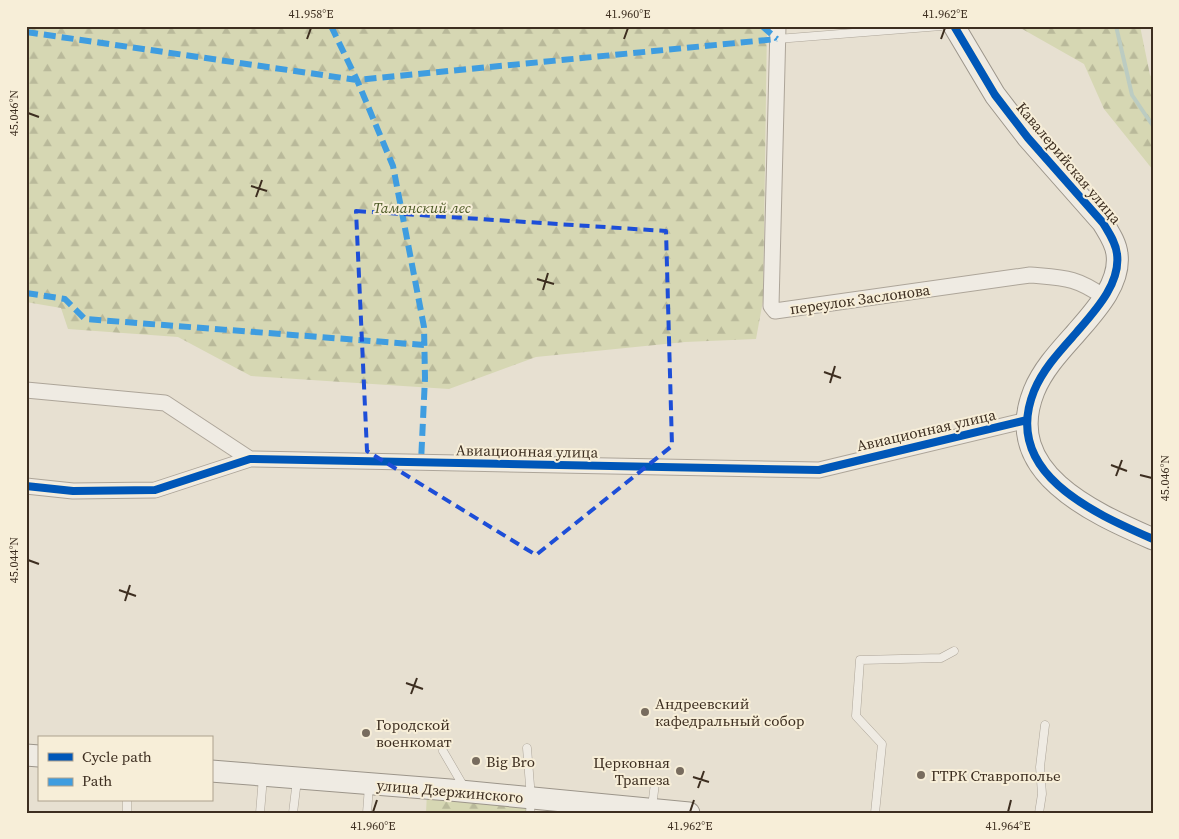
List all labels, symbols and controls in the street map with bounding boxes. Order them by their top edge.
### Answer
text: 41.958°E [289,6,333,22]
text: 41.960°E [606,6,650,22]
text: 41.962°E [923,6,967,22]
text: 45.046°N [6,90,22,136]
street label: Кавалерийская улица [1012,97,1127,229]
park label: Таманский лес [373,197,472,218]
street label: переулок Заслонова [789,279,932,319]
street label: Авиационная улица [854,404,998,456]
street label: Авиационная улица [456,439,599,463]
text: 45.046°N [1157,455,1173,501]
text: 45.044°N [6,537,22,583]
place label: Андреевский кафедральный собор [655,693,805,731]
marker: Андреевский кафедральный собор [639,706,651,718]
place label: Городской военкомат [376,714,452,752]
marker: Городской военкомат [360,727,372,739]
legend [38,736,212,802]
text: Cycle path [82,746,152,767]
place label: Big Bro [486,751,535,772]
place label: Церковная Трапеза [593,752,670,790]
marker: Big Bro [470,755,482,767]
marker: Церковная Трапеза [674,765,686,777]
place label: ГТРК Ставрополье [931,765,1061,786]
marker: ГТРК Ставрополье [915,769,927,781]
text: Path [82,770,112,791]
street label: улица Дзержинского [376,774,524,808]
text: 41.960°E [351,818,395,834]
text: 41.962°E [668,818,712,834]
text: 41.964°E [986,818,1030,834]

